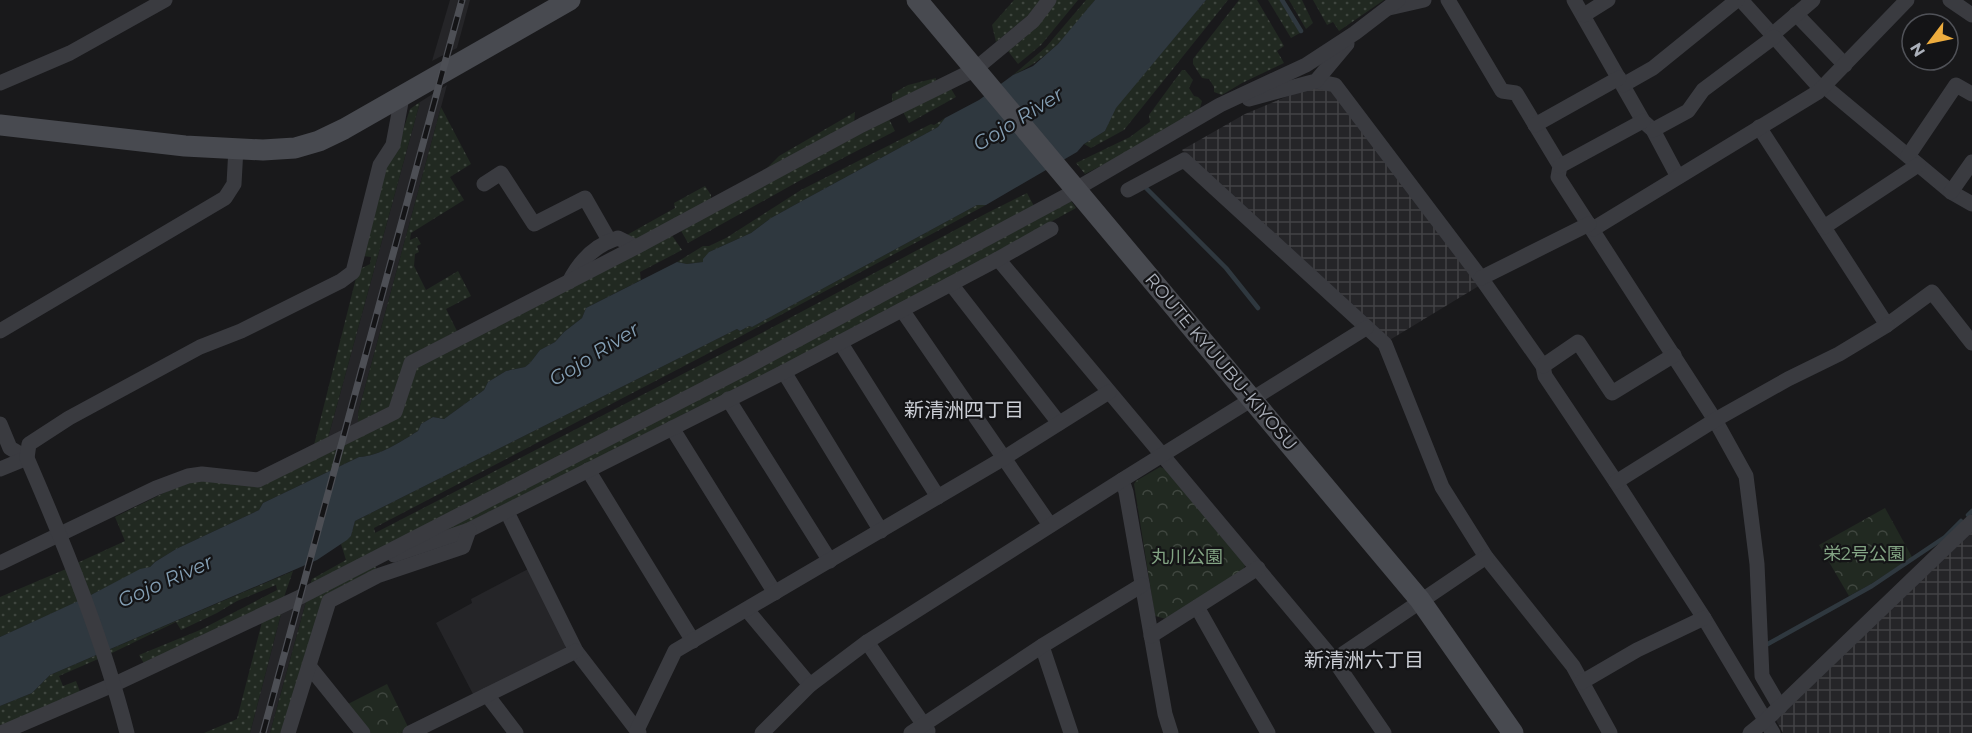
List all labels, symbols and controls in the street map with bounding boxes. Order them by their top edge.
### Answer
north arrow [1900,12,1960,72]
text: N [1906,39,1929,60]
water label: Gojo River [969,81,1068,156]
street label: ROUTE KYUUBU-KIYOSU [1140,269,1302,455]
water label: Gojo River [545,316,644,391]
district label: 新清洲四丁目 [904,398,1024,422]
park label: 栄2号公園 [1823,543,1905,565]
park label: 丸川公園 [1151,546,1223,568]
water label: Gojo River [114,549,217,613]
district label: 新清洲六丁目 [1304,648,1424,672]

